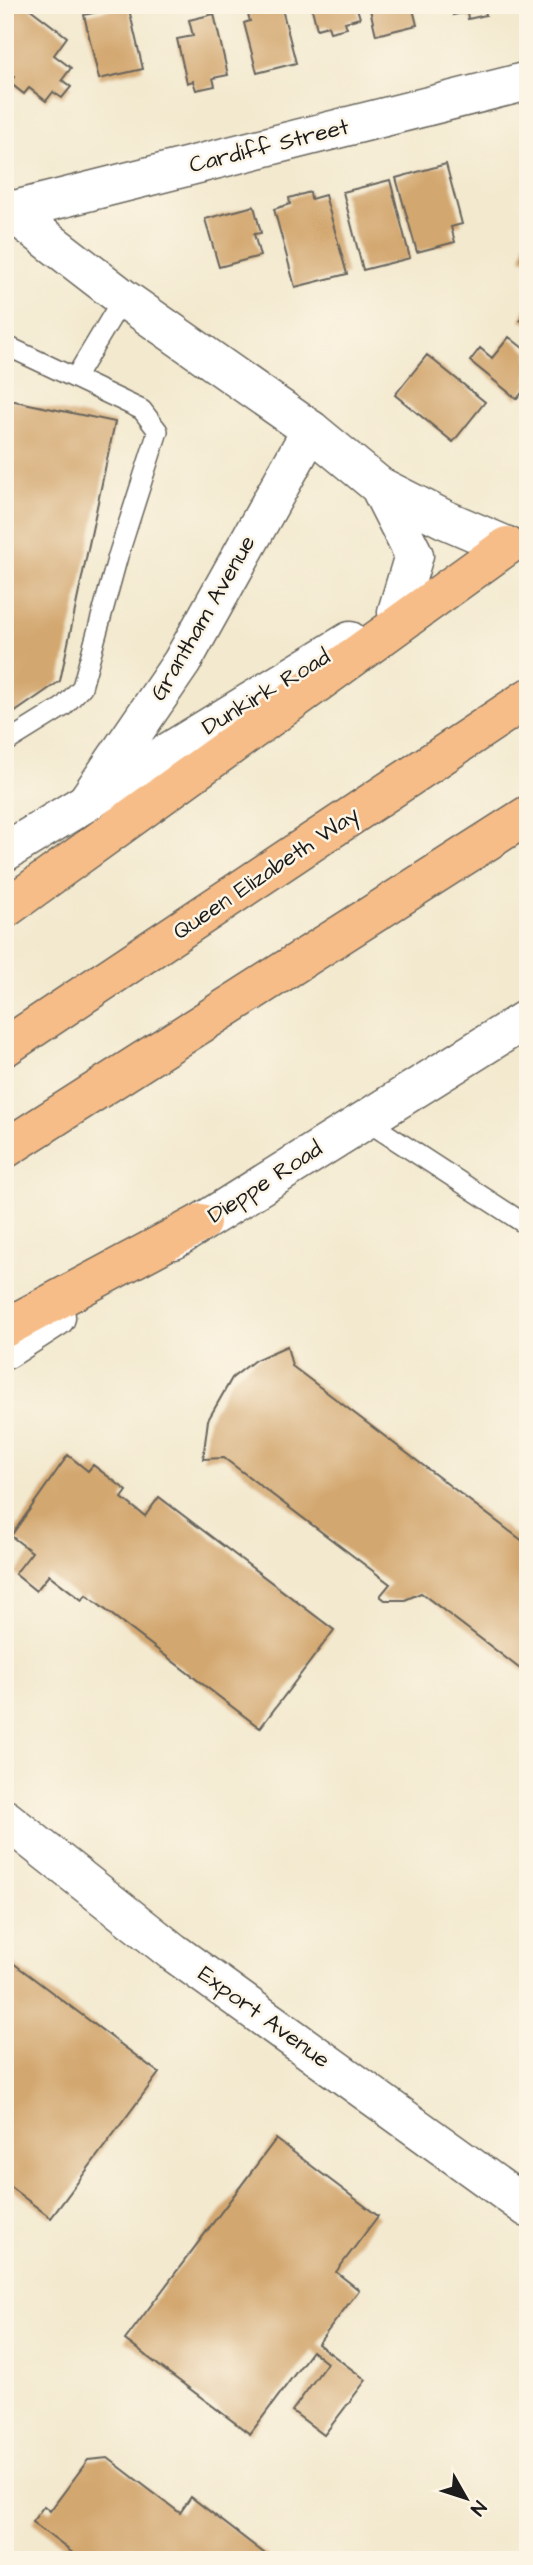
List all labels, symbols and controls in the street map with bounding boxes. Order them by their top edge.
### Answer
street label: Cardiff Street [186,111,353,181]
street label: Grantham Avenue [143,529,263,707]
street label: Dunkirk Road [196,641,336,743]
street label: Queen Elizabeth Way [166,798,366,948]
street label: Dieppe Road [201,1133,329,1231]
street label: Export Avenue [191,1958,337,2076]
north arrow [432,2464,502,2534]
text: N [464,2495,492,2521]

